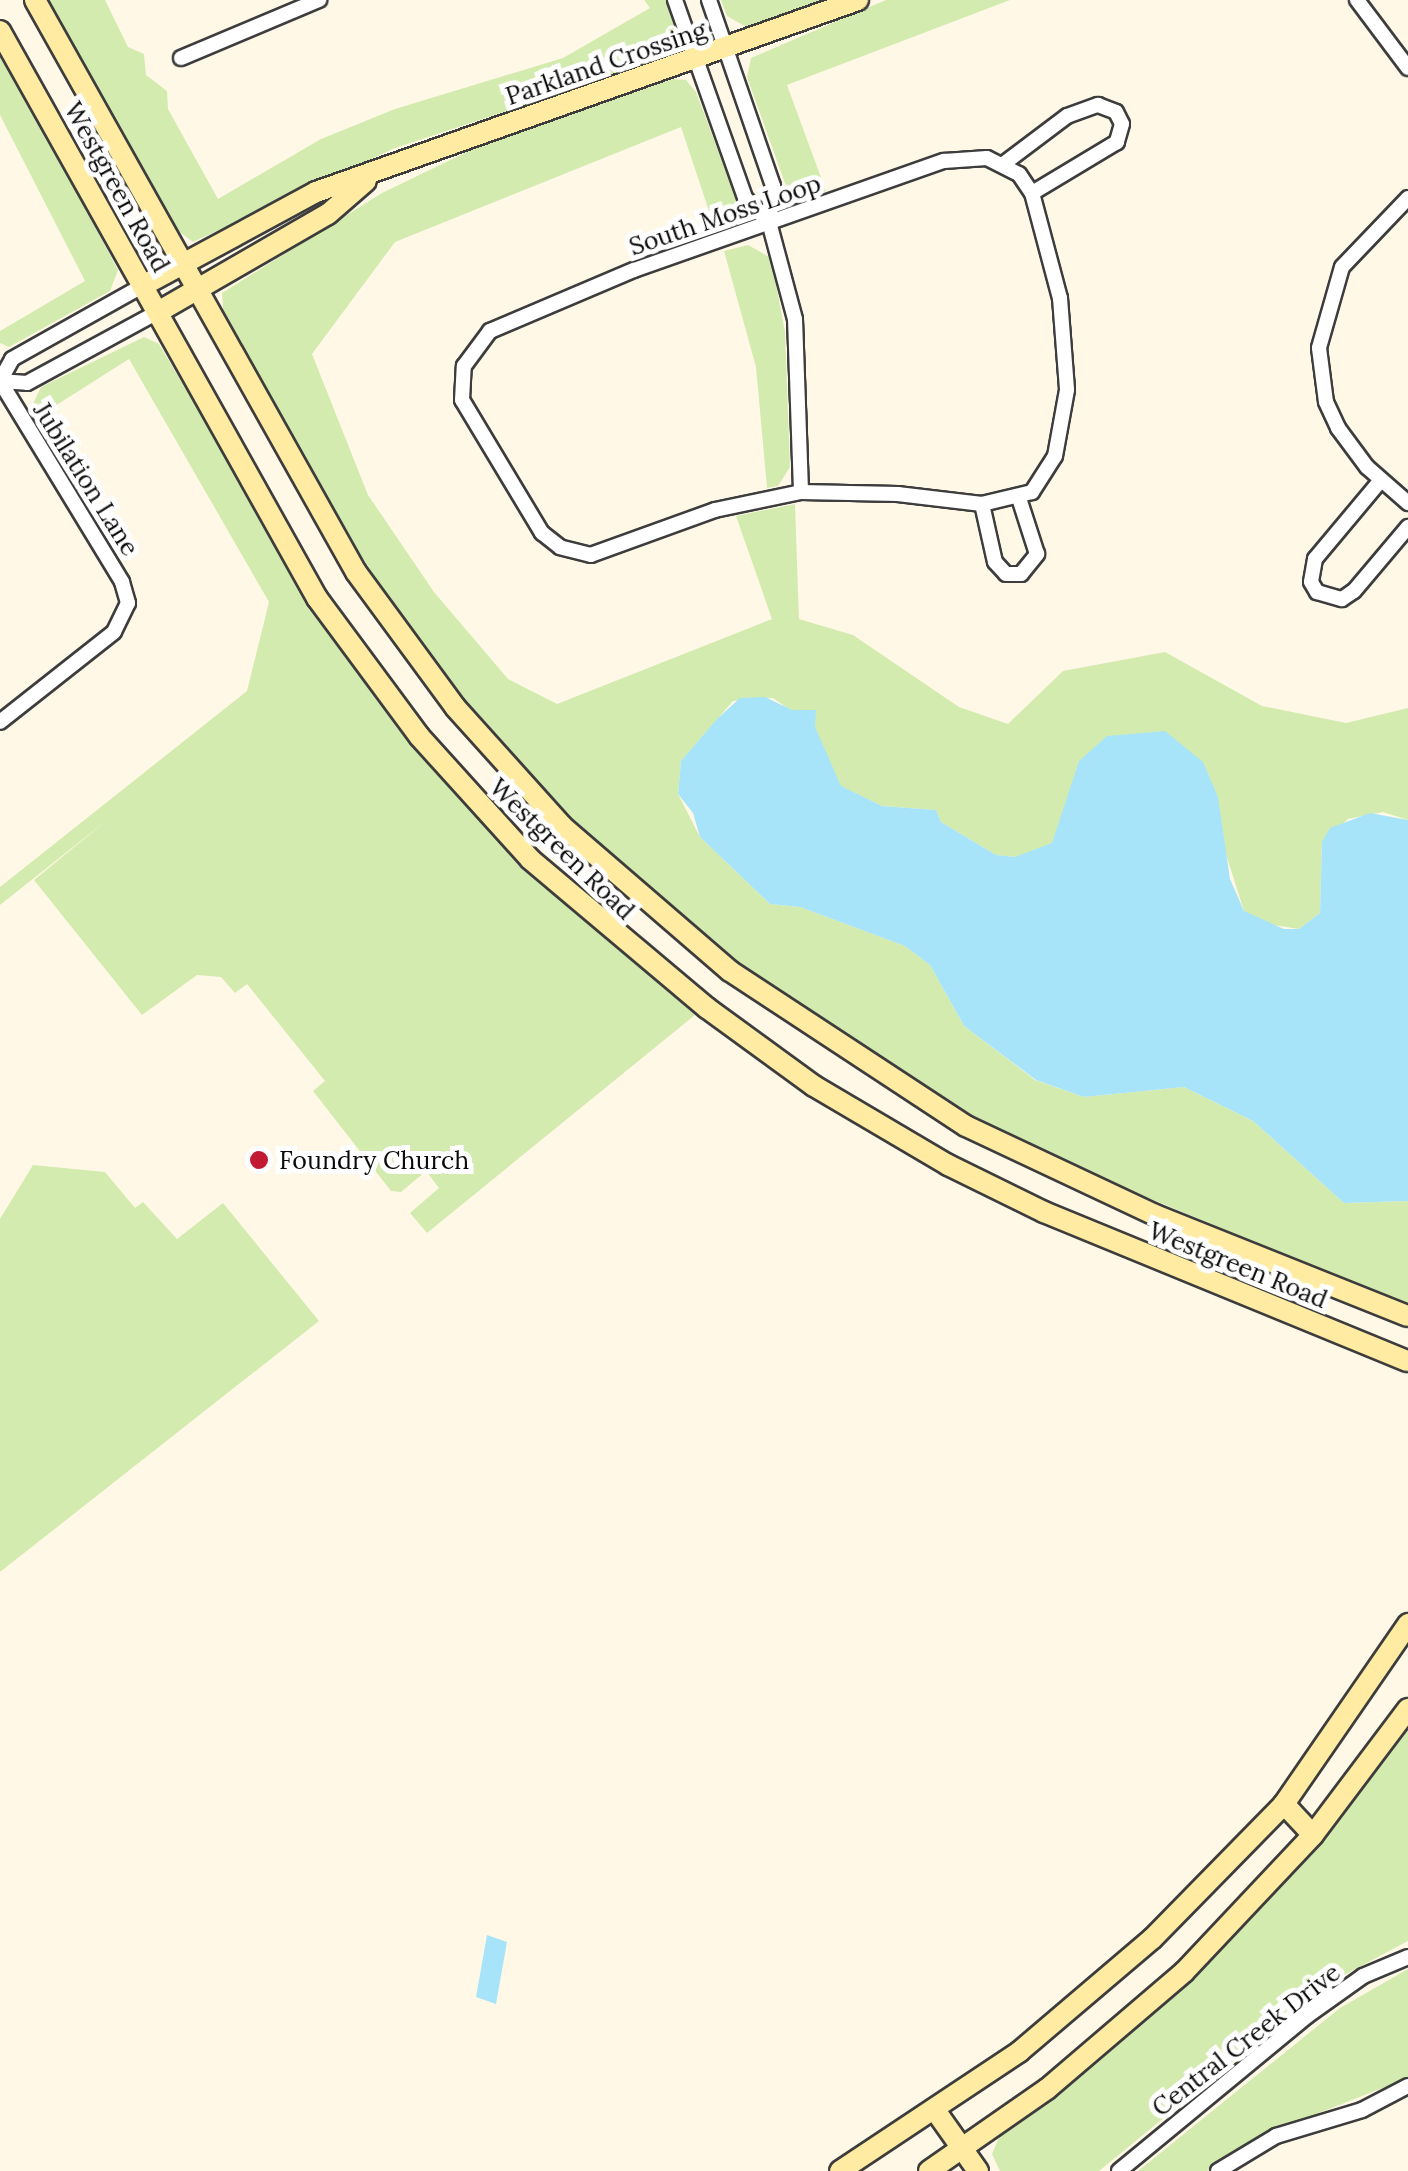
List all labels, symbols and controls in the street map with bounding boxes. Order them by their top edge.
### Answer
street label: Parkland Crossing [502,15,710,111]
street label: Westgreen Road [58,97,176,277]
street label: South Moss Loop [625,168,825,262]
street label: Jubilation Lane [27,397,145,561]
street label: Westgreen Road [483,772,641,926]
place label: Foundry Church [279,1145,469,1175]
marker: Foundry Church [248,1149,270,1171]
street label: Westgreen Road [1144,1216,1332,1314]
street label: Central Creek Drive [1146,1957,1346,2123]

